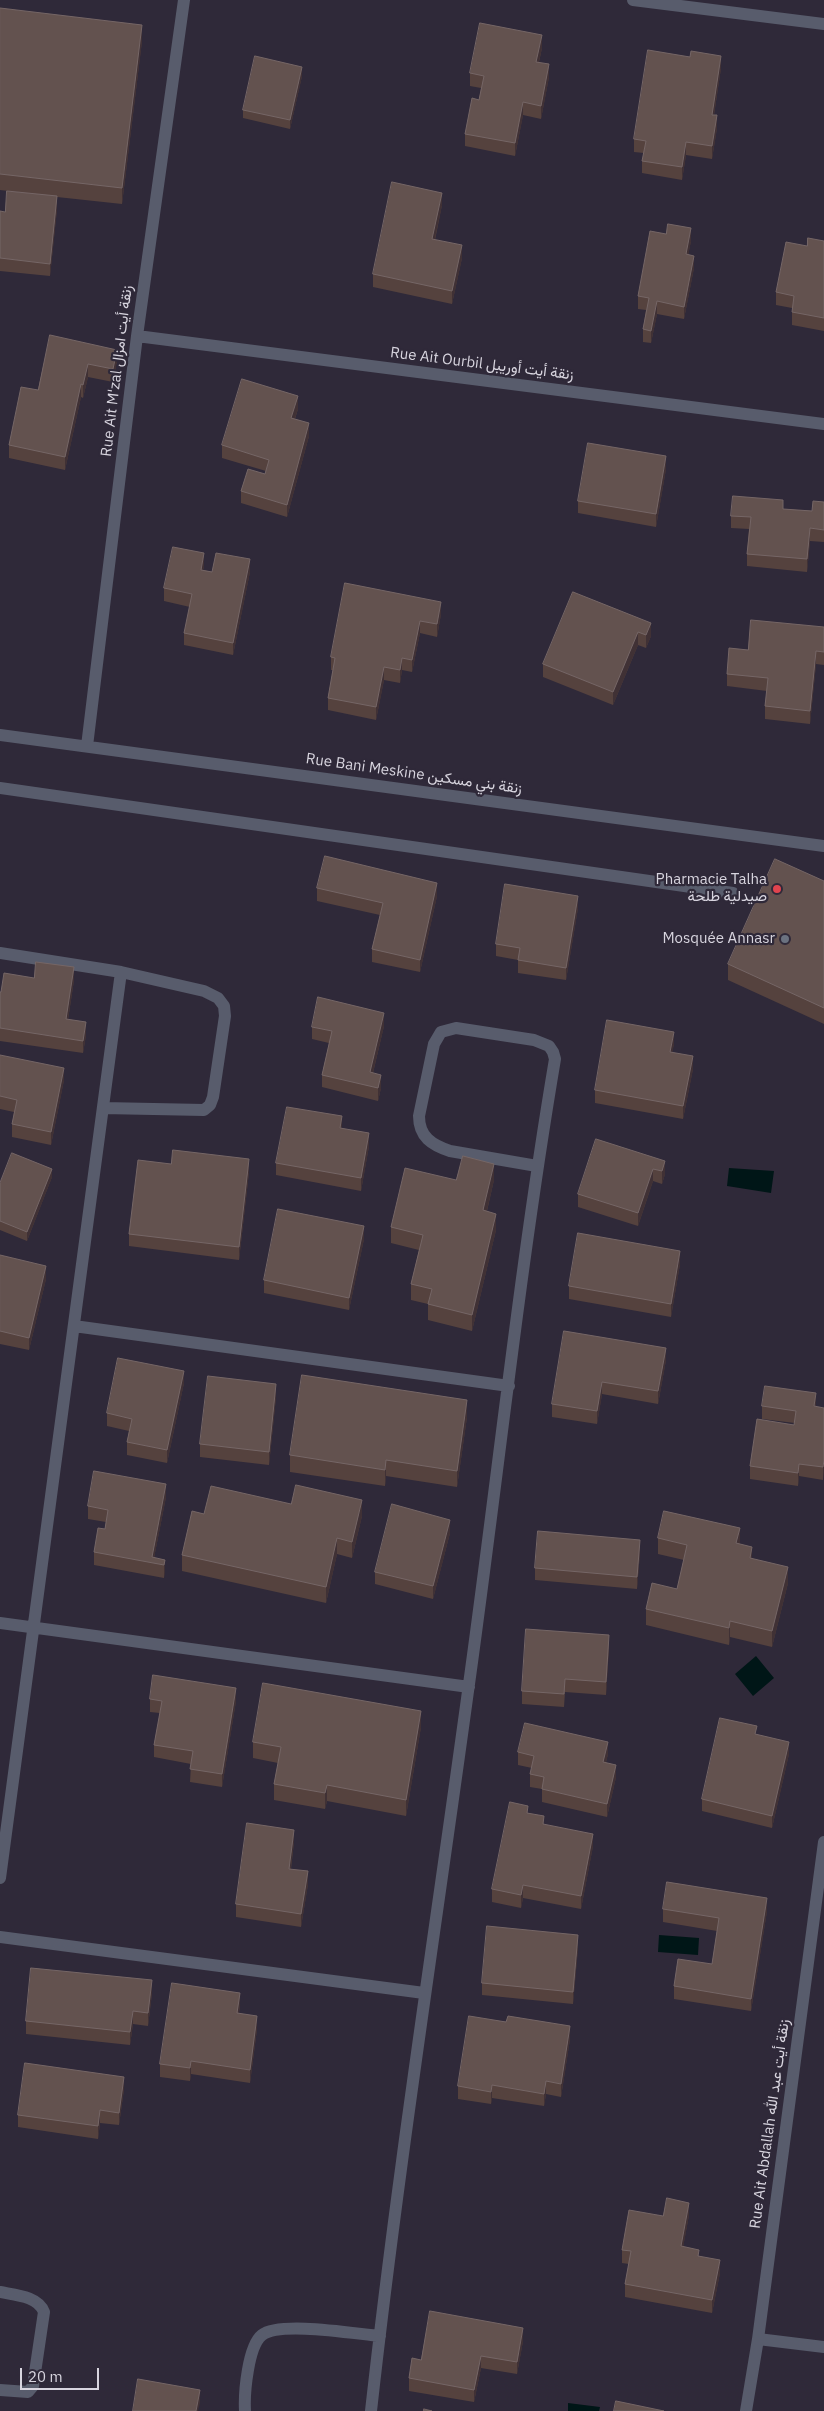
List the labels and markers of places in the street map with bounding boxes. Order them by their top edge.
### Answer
place label: Pharmacie Talha صيدلية طلحة [656,871,767,906]
marker: Pharmacie Talha صيدلية طلحة [771,883,783,895]
place label: Mosquée Annasr [662,930,775,948]
marker: Mosquée Annasr [779,933,791,945]

